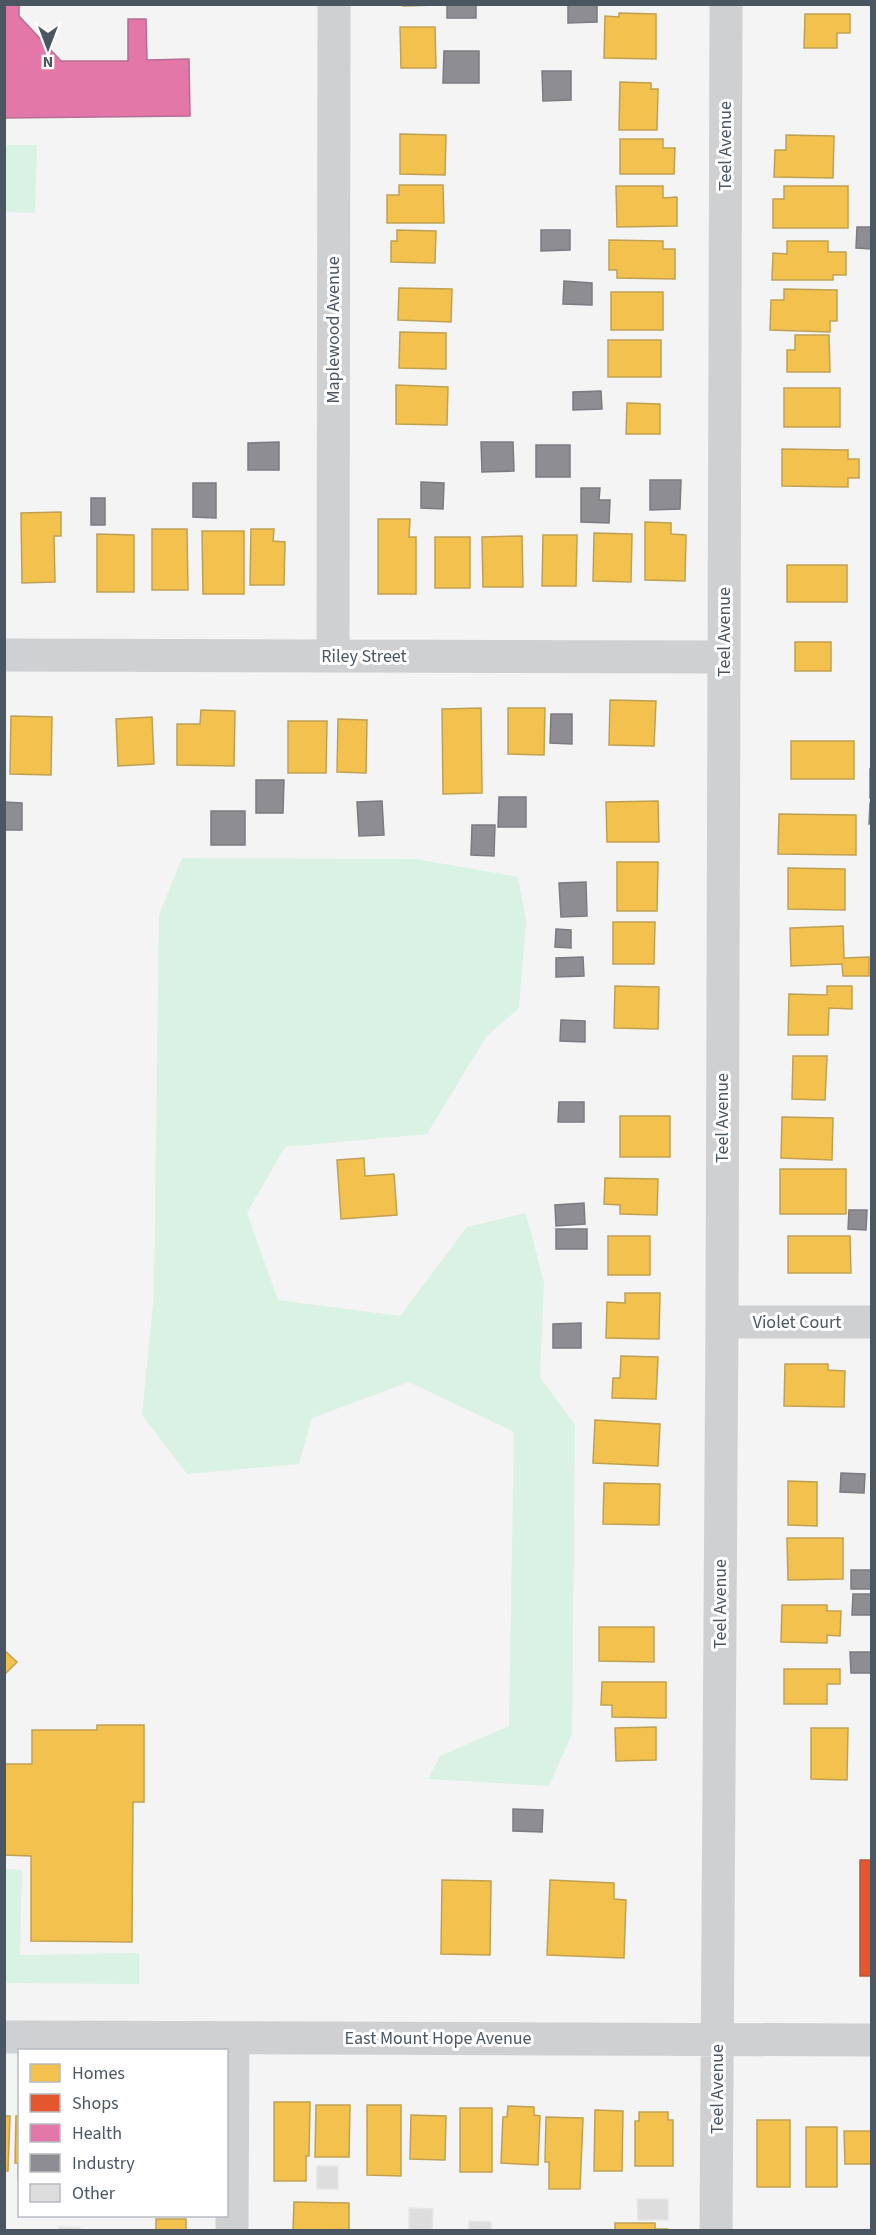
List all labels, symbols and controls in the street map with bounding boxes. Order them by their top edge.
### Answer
north arrow [18,18,78,78]
text: N [43,51,53,73]
street label: Teel Avenue [713,101,738,191]
street label: Maplewood Avenue [321,256,346,404]
street label: Teel Avenue [712,587,737,677]
street label: Riley Street [321,644,407,669]
street label: Teel Avenue [710,1073,735,1163]
street label: Violet Court [753,1310,841,1335]
street label: Teel Avenue [708,1559,733,1649]
street label: East Mount Hope Avenue [344,2026,532,2051]
street label: Teel Avenue [705,2044,730,2134]
legend [18,2049,228,2217]
text: Homes [72,2061,125,2086]
text: Shops [72,2091,119,2116]
text: Health [72,2121,122,2146]
text: Industry [72,2151,135,2176]
text: Other [72,2181,116,2206]

